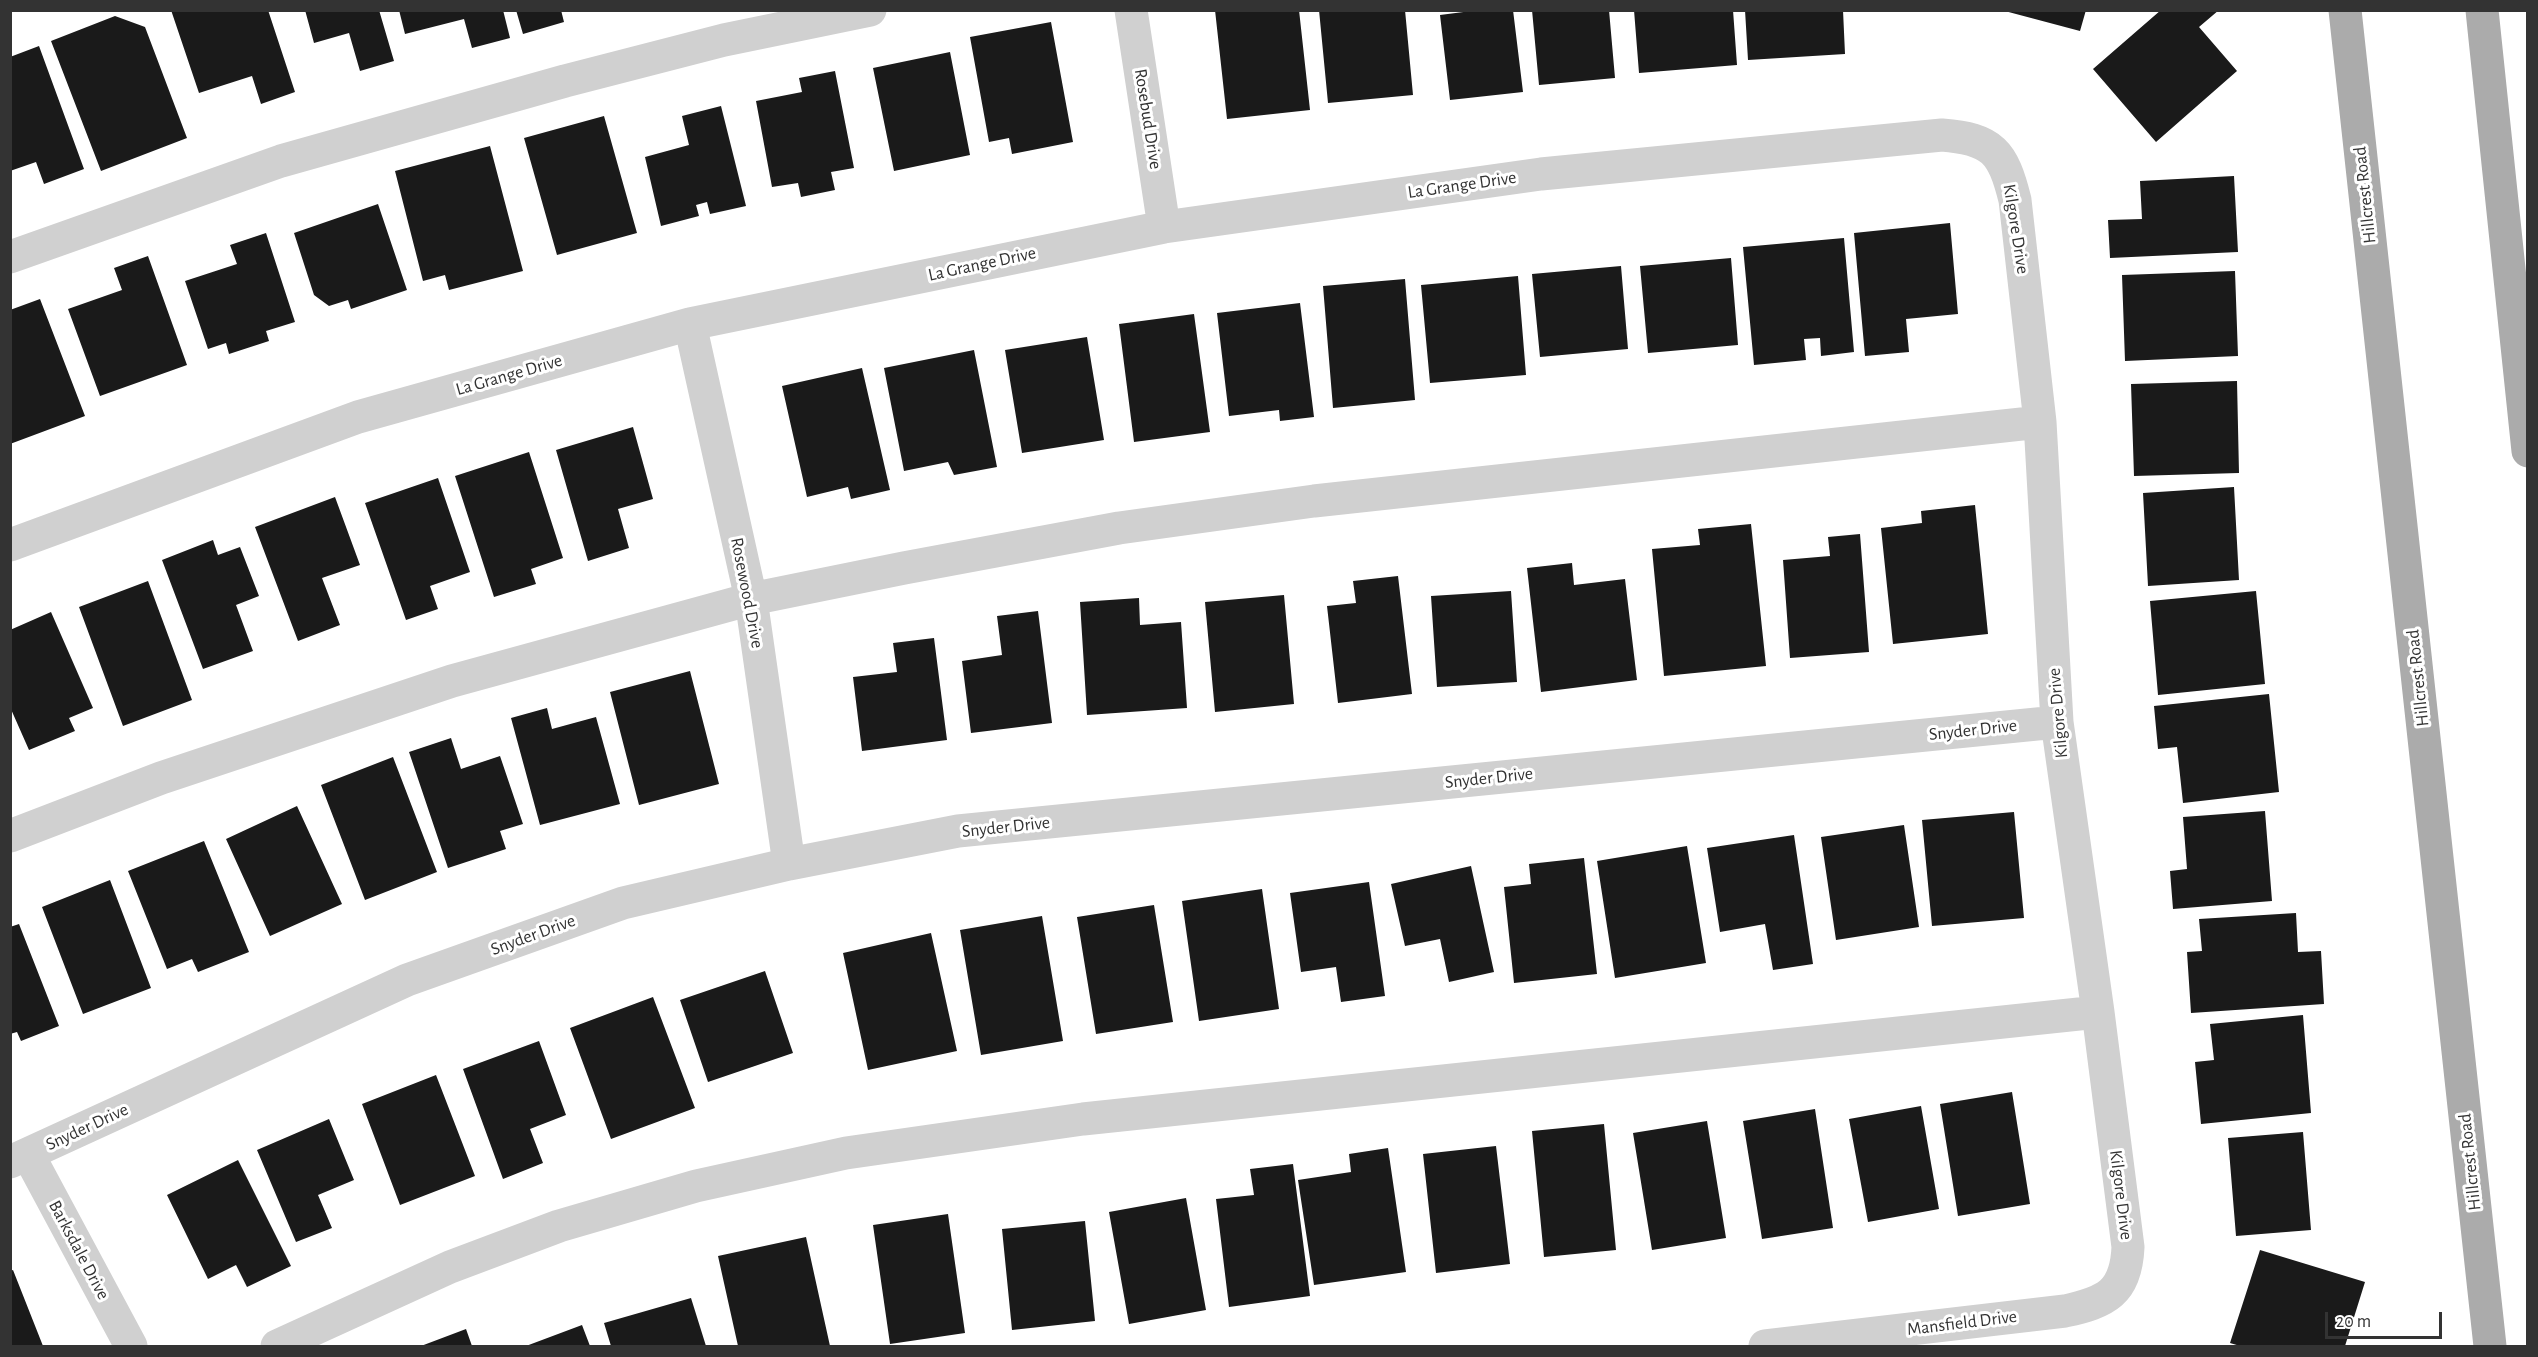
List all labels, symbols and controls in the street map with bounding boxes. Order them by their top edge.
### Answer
street label: Rosebud Drive [1129,67,1167,171]
street label: Hillcrest Road [2349,145,2381,245]
street label: La Grange Drive [1406,167,1518,203]
street label: Kilgore Drive [1998,183,2034,275]
street label: La Grange Drive [926,242,1038,286]
street label: La Grange Drive [453,349,565,401]
street label: Rosewood Drive [726,536,768,650]
street label: Hillcrest Road [2402,628,2434,728]
street label: Kilgore Drive [2043,667,2073,759]
street label: Snyder Drive [1928,715,2018,745]
street label: Snyder Drive [1444,763,1534,793]
street label: Snyder Drive [961,812,1051,842]
street label: Snyder Drive [488,910,578,960]
street label: Snyder Drive [42,1099,132,1155]
street label: Hillcrest Road [2454,1112,2486,1212]
street label: Kilgore Drive [2105,1149,2137,1241]
street label: Barksdale Drive [44,1197,114,1303]
scale bar [2328,1300,2445,1338]
street label: Mansfield Drive [1906,1306,2018,1340]
text: 20 m [2336,1313,2371,1331]

